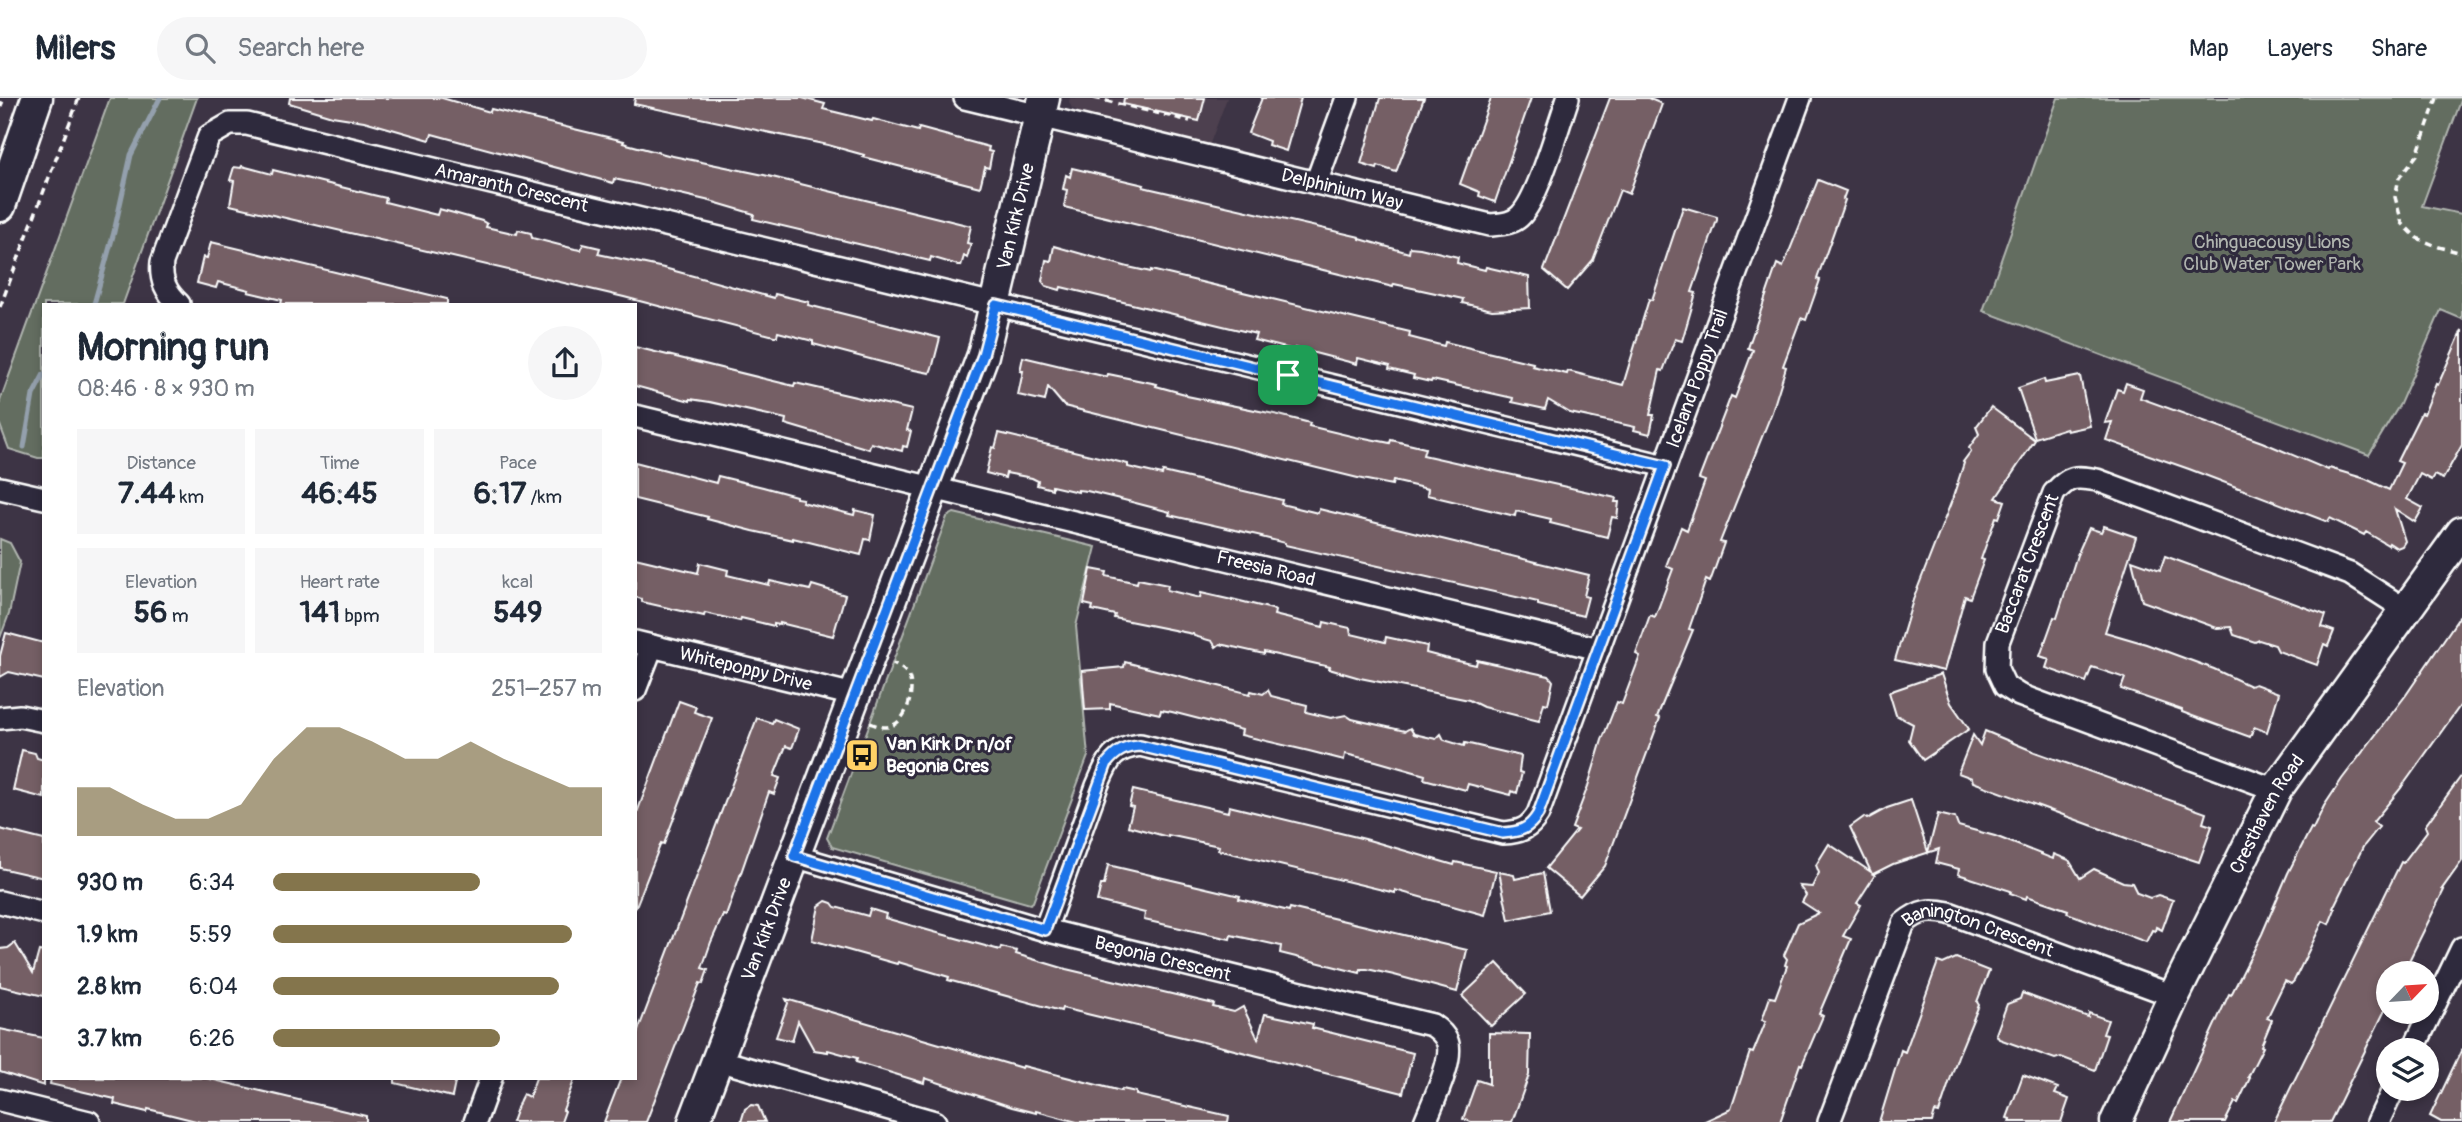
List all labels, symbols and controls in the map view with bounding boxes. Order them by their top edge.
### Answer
search box [157,17,647,80]
text: Milers [35,28,115,69]
icon: search [181,29,219,67]
text: Search here [237,32,364,64]
text: Map [2189,34,2229,63]
text: Layers [2267,34,2333,63]
text: Share [2371,34,2427,63]
street label: Amaranth Crescent [432,158,591,218]
street label: Van Kirk Drive [992,160,1040,272]
street label: Delphinium Way [1279,163,1405,216]
park label: Chinguacousy Lions Club Water Tower Park [2183,230,2361,276]
street label: Iceland Poppy Trail [1661,306,1734,451]
text: Morning run [77,324,269,372]
button: share [528,326,602,400]
pin [1258,345,1318,405]
icon: arrive [1269,356,1307,394]
text: 08:46 · 8 × 930 m [77,374,255,403]
text: Distance [126,451,196,475]
text: Time [320,451,359,475]
text: Pace [499,451,537,475]
text: 7.44 [118,475,175,512]
text: 46:45 [301,475,378,512]
text: 6:17 [473,475,526,512]
text: km [175,485,204,509]
text: /km [526,485,562,509]
street label: Baccarat Crescent [1990,490,2065,637]
street label: Freesia Road [1214,545,1318,592]
text: Elevation [125,570,197,594]
text: Heart rate [299,570,380,594]
text: kcal [502,570,533,594]
text: 56 [134,594,168,631]
text: 141 [299,594,340,631]
text: 549 [493,594,542,631]
text: m [168,604,189,628]
text: bpm [340,604,380,628]
street label: Whitepoppy Drive [677,641,815,697]
text: Elevation [77,674,165,703]
text: 251–257 m [491,674,602,703]
place label: Van Kirk Dr n/of Begonia Cres [886,732,1013,778]
bus stop icon: Van Kirk Dr n/of Begonia Cres [843,736,881,774]
street label: Cresthaven Road [2224,750,2310,878]
text: 930 m [77,868,143,897]
text: 6:34 [189,868,235,897]
street label: Van Kirk Drive [736,873,797,984]
street label: Banington Crescent [1897,899,2057,963]
text: 1.9 km [77,920,138,949]
text: 5:59 [189,920,232,949]
street label: Begonia Crescent [1092,931,1234,987]
north arrow [2376,961,2440,1024]
map controls [2376,961,2439,1101]
text: 2.8 km [77,972,142,1001]
text: 6:04 [189,972,238,1001]
text: 3.7 km [77,1024,142,1053]
text: 6:26 [189,1024,235,1053]
button: layers [2376,1038,2439,1101]

